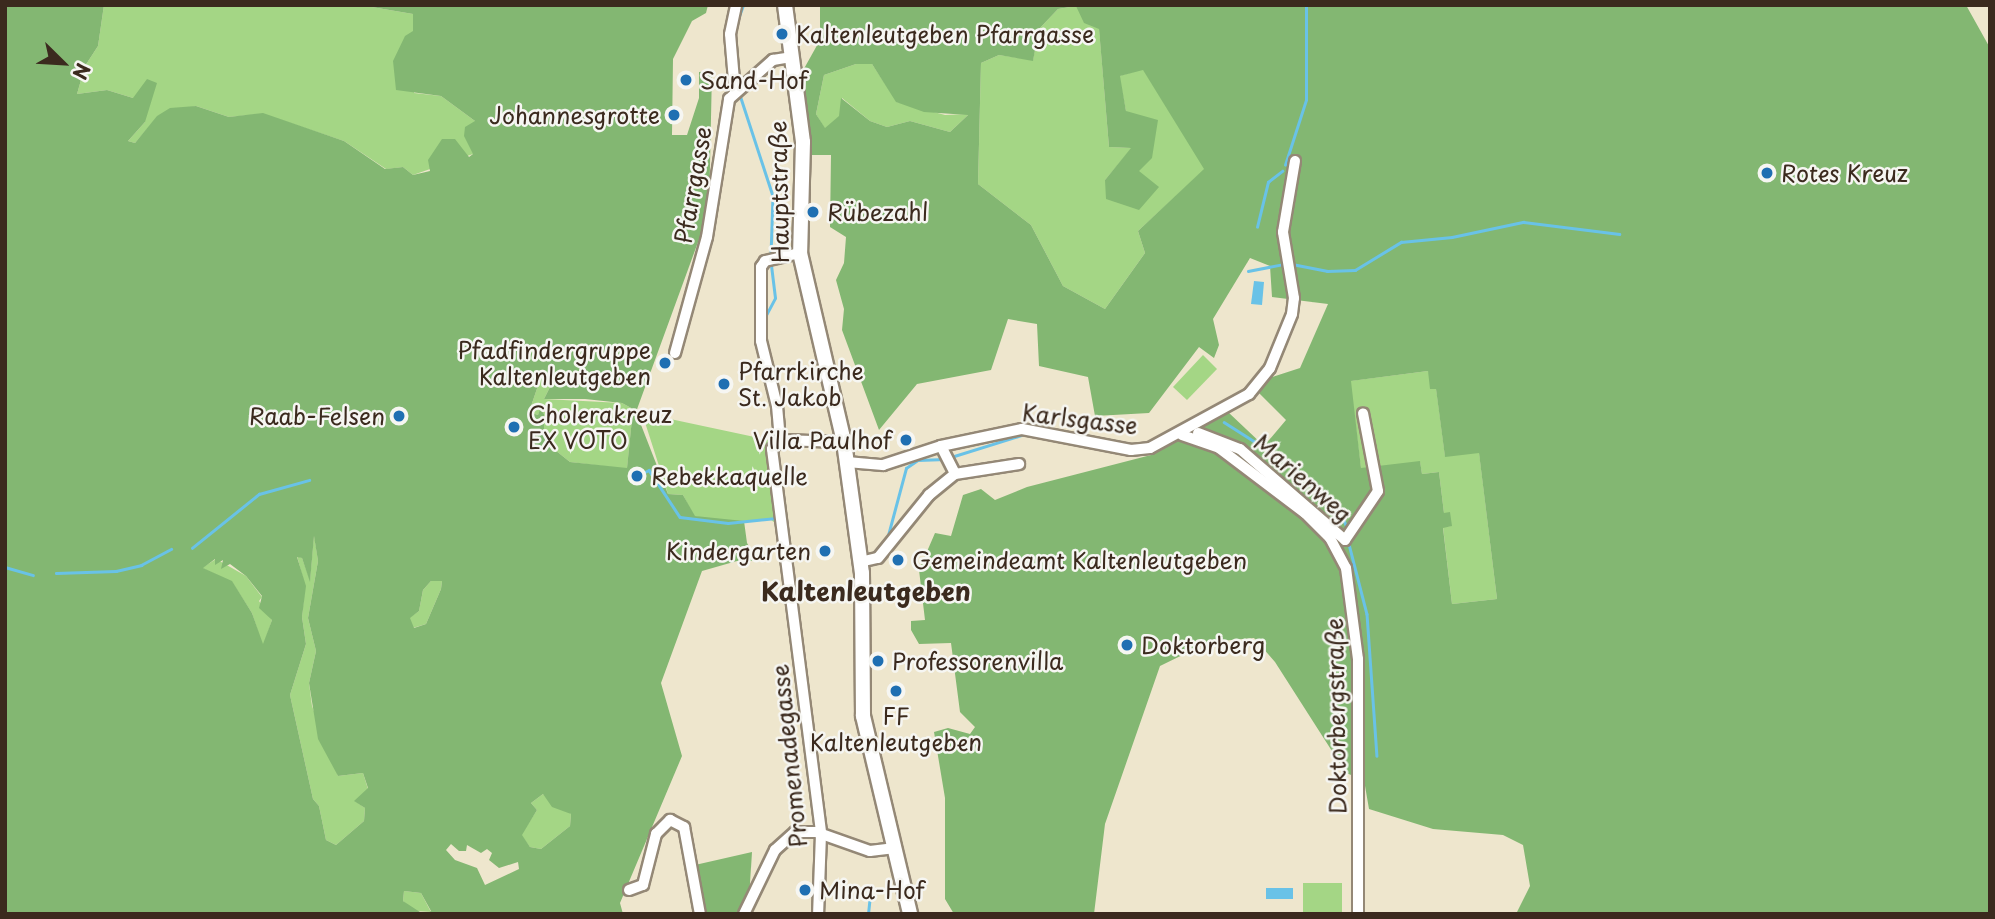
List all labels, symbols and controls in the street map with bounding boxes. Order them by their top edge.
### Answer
place label: Kaltenleutgeben Pfarrgasse [796,20,1094,48]
marker: Kaltenleutgeben Pfarrgasse [774,26,790,42]
north arrow [28,28,98,98]
text: N [66,59,98,84]
place label: Sand-Hof [700,66,808,94]
marker: Sand-Hof [678,72,694,88]
place label: Johannesgrotte [489,101,660,129]
marker: Johannesgrotte [666,107,682,123]
street label: Hauptstraße [764,121,794,263]
street label: Pfarrgasse [669,124,717,246]
place label: Rotes Kreuz [1781,159,1910,187]
marker: Rotes Kreuz [1759,165,1775,181]
place label: Rübezahl [827,198,928,226]
marker: Rübezahl [805,204,821,220]
place label: Pfadfindergruppe Kaltenleutgeben [457,336,651,390]
marker: Pfadfindergruppe Kaltenleutgeben [657,355,673,371]
place label: Pfarrkirche St. Jakob [738,357,864,411]
marker: Pfarrkirche St. Jakob [716,376,732,392]
street label: Karlsgasse [1021,398,1139,440]
place label: Cholerakreuz EX VOTO [528,400,672,454]
place label: Raab-Felsen [249,402,385,430]
marker: Raab-Felsen [391,408,407,424]
marker: Cholerakreuz EX VOTO [506,419,522,435]
place label: Villa Paulhof [754,426,892,454]
street label: Marienweg [1249,428,1357,528]
marker: Villa Paulhof [898,432,914,448]
place label: Rebekkaquelle [651,462,808,490]
marker: Rebekkaquelle [629,468,645,484]
place label: Kindergarten [666,537,811,565]
marker: Kindergarten [817,543,833,559]
place label: Gemeindeamt Kaltenleutgeben [912,546,1245,574]
marker: Gemeindeamt Kaltenleutgeben [890,552,906,568]
district label: Kaltenleutgeben [761,575,971,607]
street label: Doktorbergstraße [1320,618,1352,814]
place label: Doktorberg [1141,631,1265,659]
marker: Doktorberg [1119,637,1135,653]
place label: Professorenvilla [892,647,1063,675]
marker: Professorenvilla [870,653,886,669]
street label: Promenadegasse [766,663,812,849]
marker: FF Kaltenleutgeben [888,683,904,699]
place label: FF Kaltenleutgeben [810,702,982,756]
place label: Mina-Hof [819,876,925,904]
marker: Mina-Hof [797,882,813,898]

